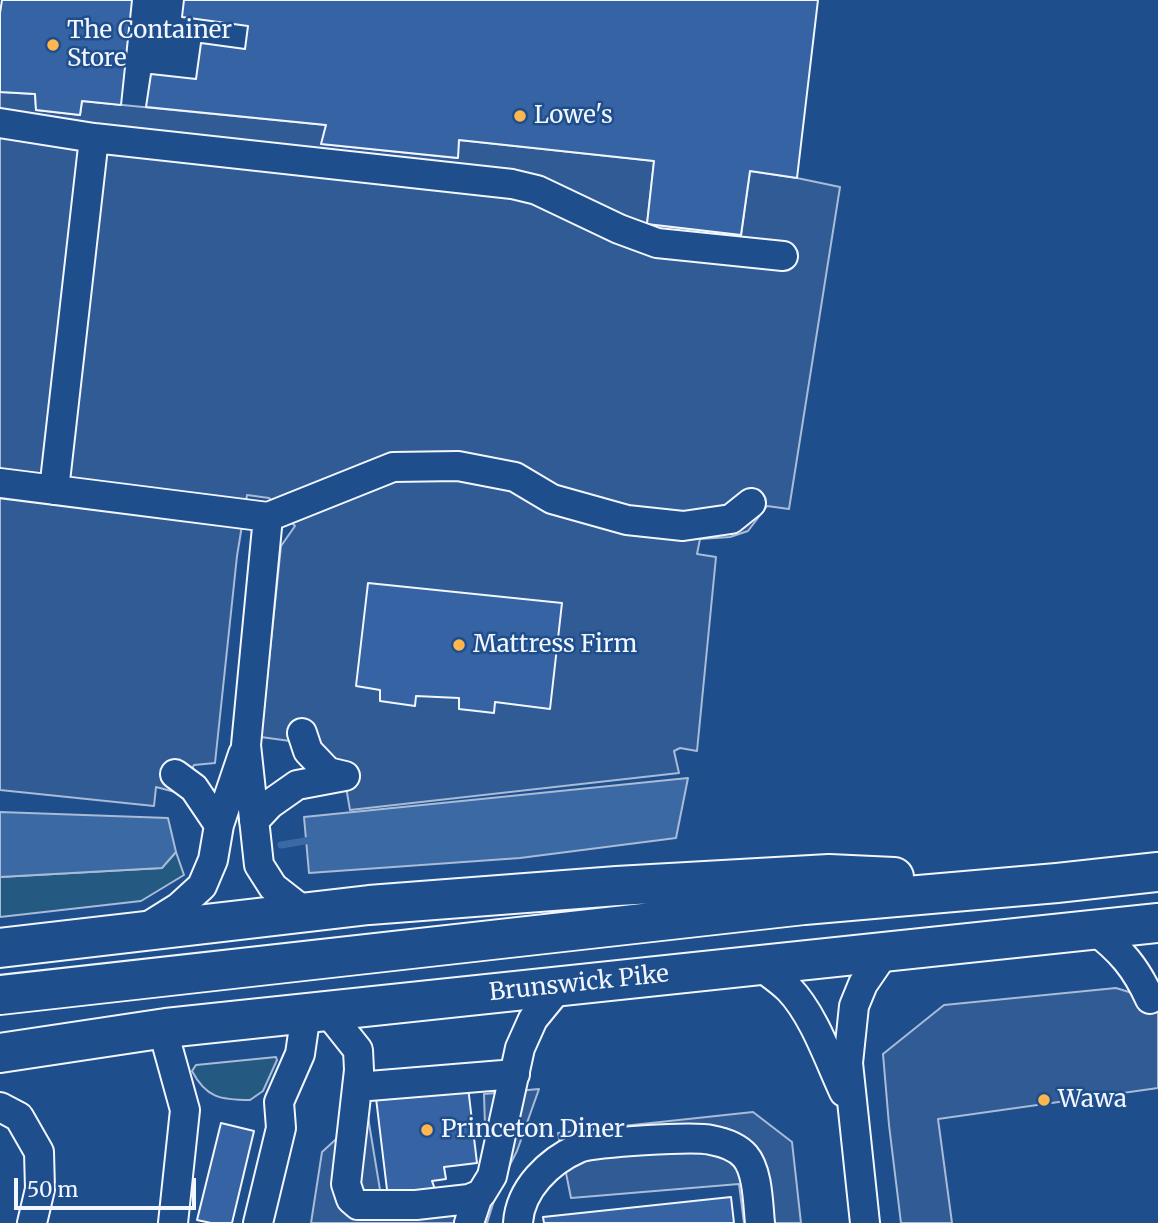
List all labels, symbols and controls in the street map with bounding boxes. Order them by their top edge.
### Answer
place label: The Container Store [67,17,232,73]
marker: The Container Store [45,37,61,53]
place label: Lowe's [534,102,613,130]
marker: Lowe's [512,108,528,124]
place label: Mattress Firm [473,631,637,659]
marker: Mattress Firm [451,637,467,653]
street label: Brunswick Pike [488,960,670,1008]
place label: Wawa [1058,1086,1127,1114]
marker: Wawa [1036,1092,1052,1108]
place label: Princeton Diner [441,1116,625,1144]
marker: Princeton Diner [419,1122,435,1138]
scale bar [18,1164,200,1208]
text: 50 m [27,1176,78,1203]

